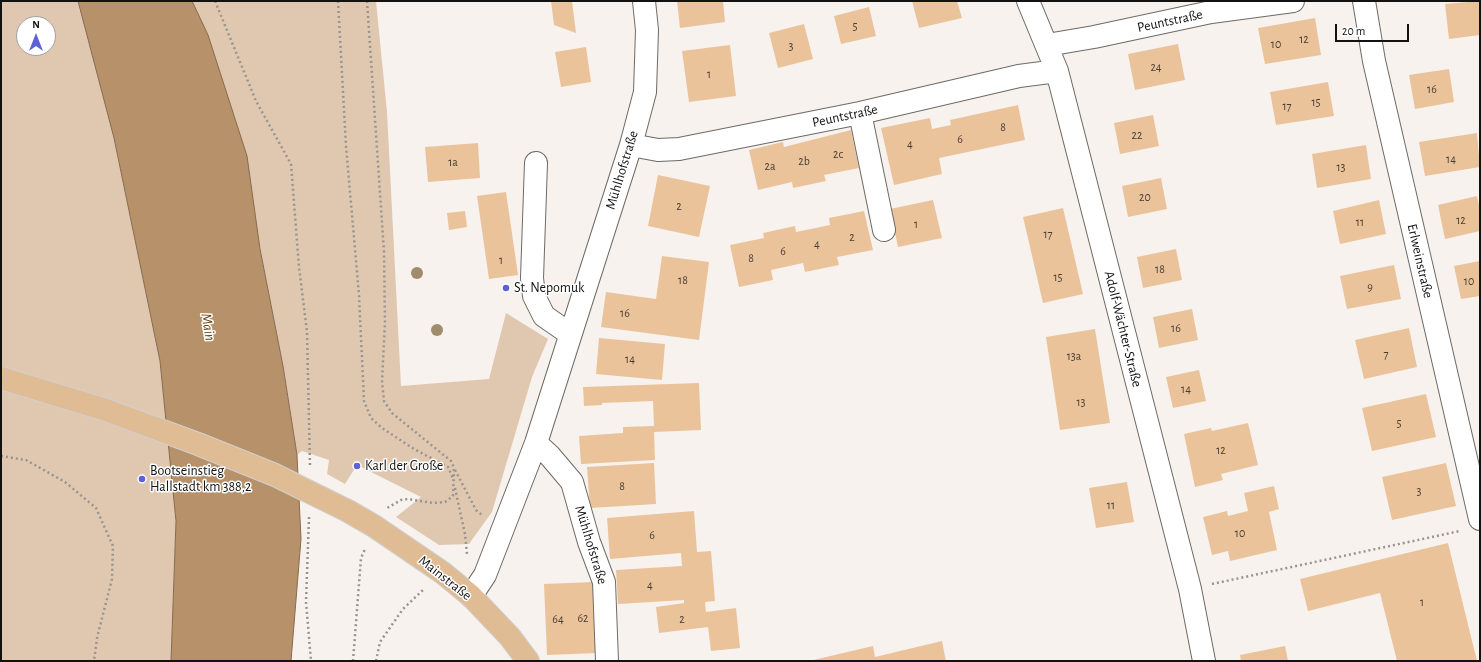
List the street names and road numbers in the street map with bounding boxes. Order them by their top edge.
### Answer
street label: Peuntstraße [1136,6,1204,36]
street label: Peuntstraße [811,101,879,131]
street label: Mühlhofstraße [602,129,642,211]
street label: Erlweinstraße [1403,222,1437,300]
street label: Adolf-Wächter-Straße [1100,269,1146,389]
street label: Mühlhofstraße [571,504,611,586]
street label: Mainstraße [415,552,475,604]

